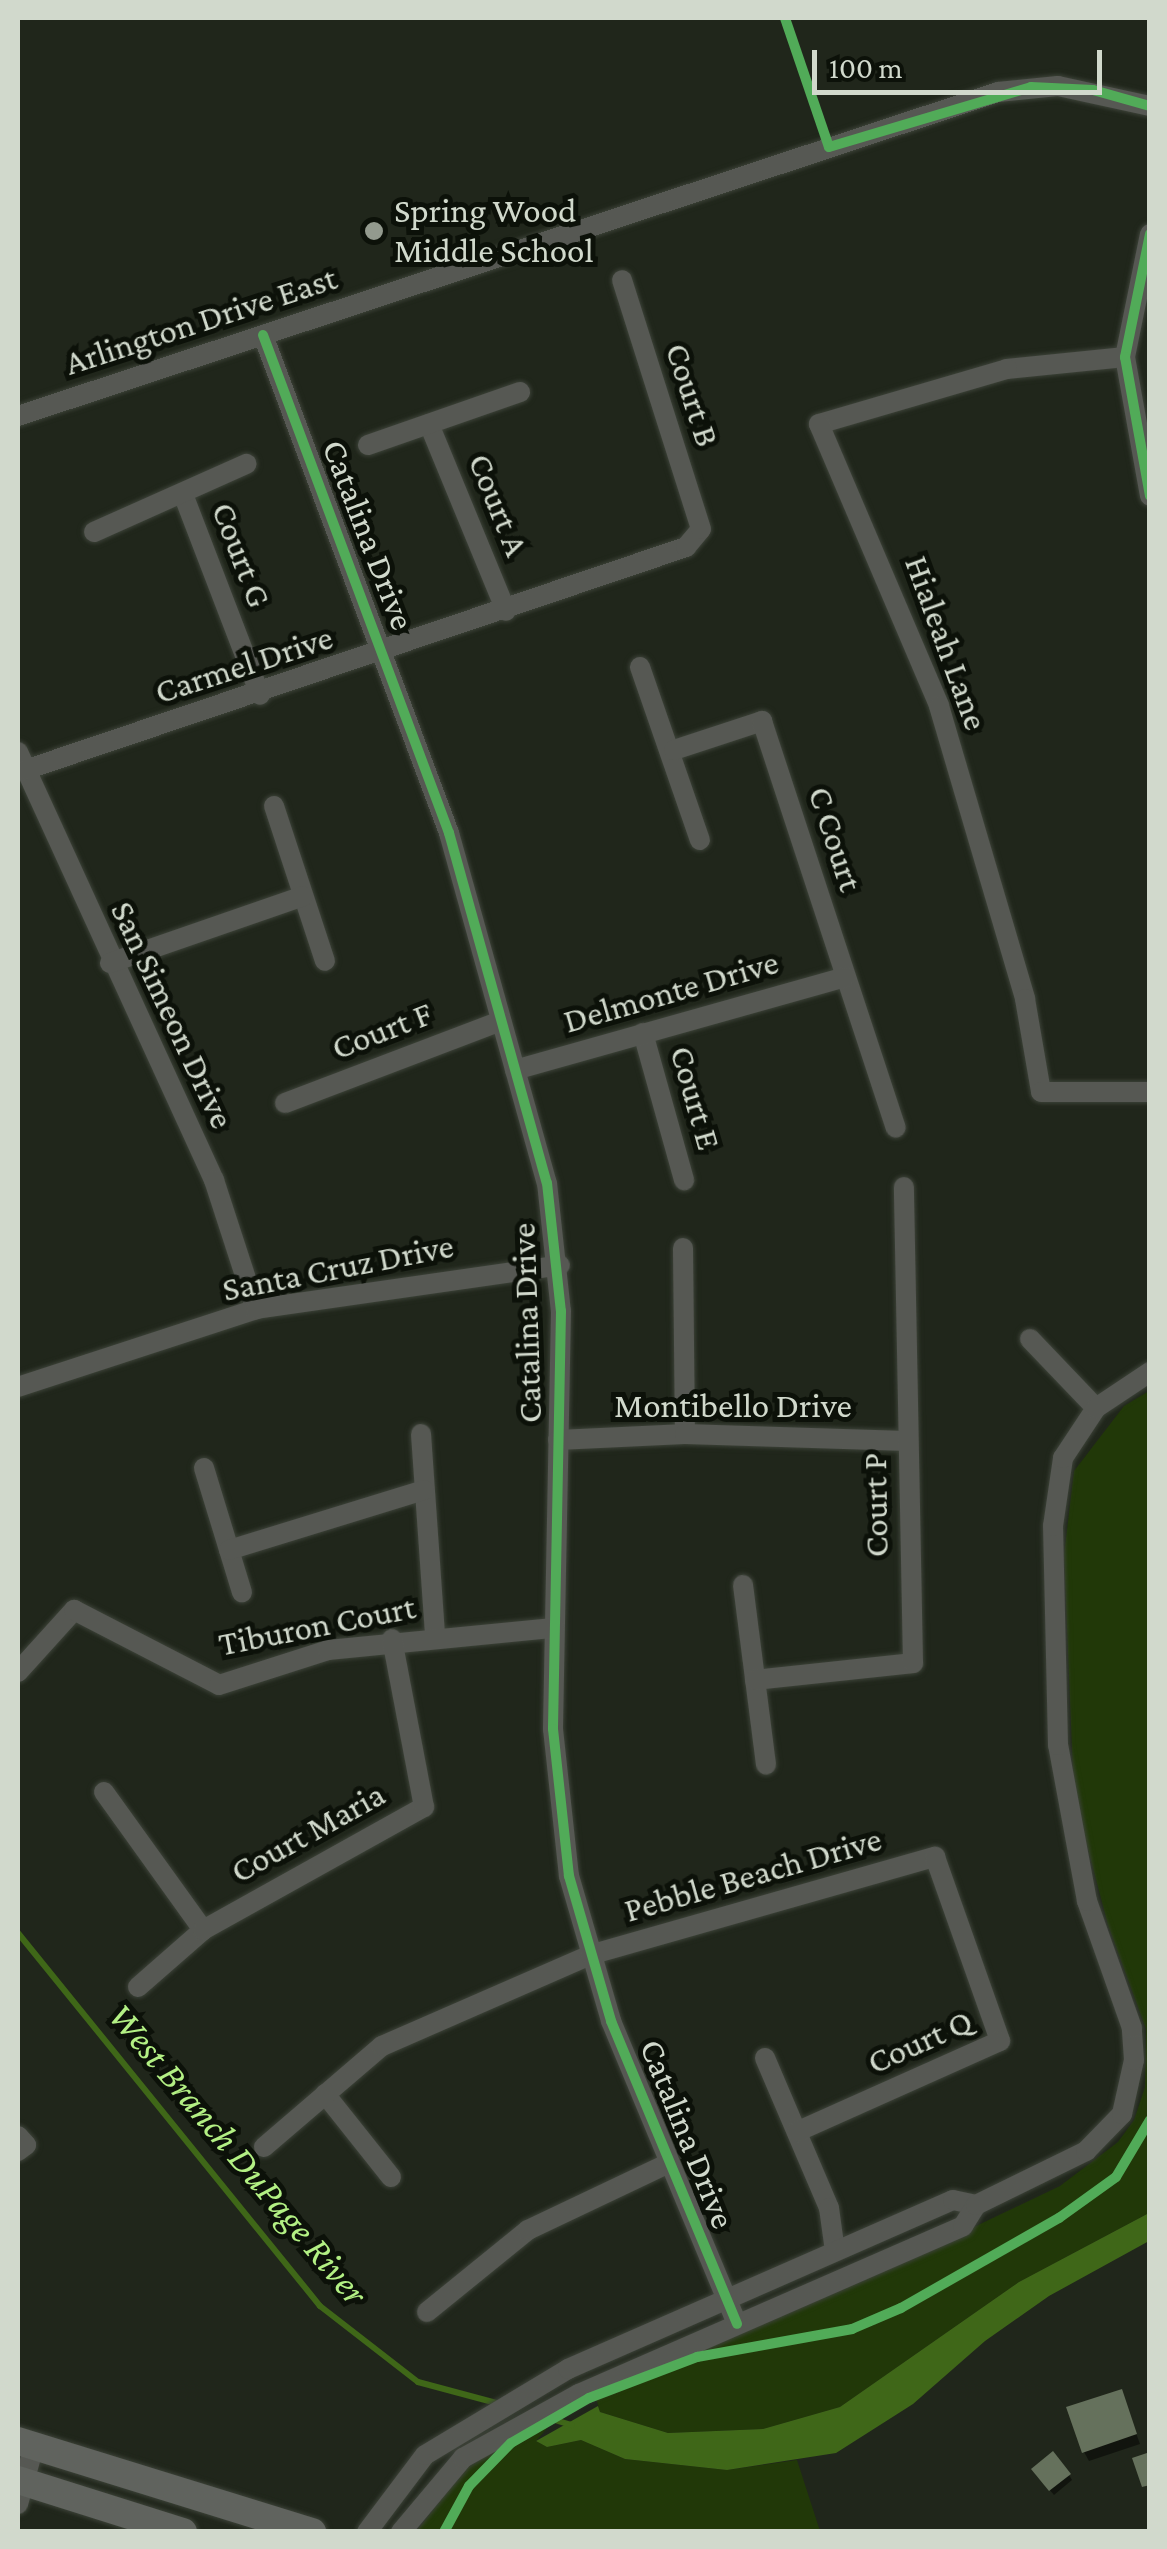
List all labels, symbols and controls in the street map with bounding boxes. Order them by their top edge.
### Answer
scale bar [817,30,1107,92]
text: 100 m [829,51,903,84]
place label: Spring Wood Middle School [394,190,594,272]
marker: Spring Wood Middle School [363,220,385,242]
street label: Arlington Drive East [60,257,342,385]
street label: Court B [656,338,728,452]
street label: Catalina Drive [312,434,424,636]
street label: Court A [459,448,537,562]
street label: Court G [202,497,280,613]
street label: Hialeah Lane [895,550,997,736]
street label: Carmel Drive [150,617,338,713]
street label: C Court [798,781,872,897]
street label: San Simeon Drive [101,895,243,1135]
street label: Delmonte Drive [559,941,783,1043]
street label: Court F [326,993,438,1069]
street label: Court E [660,1041,730,1155]
street label: Catalina Drive [503,1222,551,1424]
street label: Santa Cruz Drive [219,1225,457,1311]
street label: Montibello Drive [614,1385,852,1427]
street label: Court P [854,1452,898,1558]
street label: Tiburon Court [215,1586,419,1666]
street label: Court Maria [223,1773,393,1893]
street label: Pebble Beach Drive [619,1818,887,1932]
water label: West Branch DuPage River [98,1994,378,2314]
street label: Court Q [861,2000,979,2084]
street label: Catalina Drive [630,2033,744,2235]

